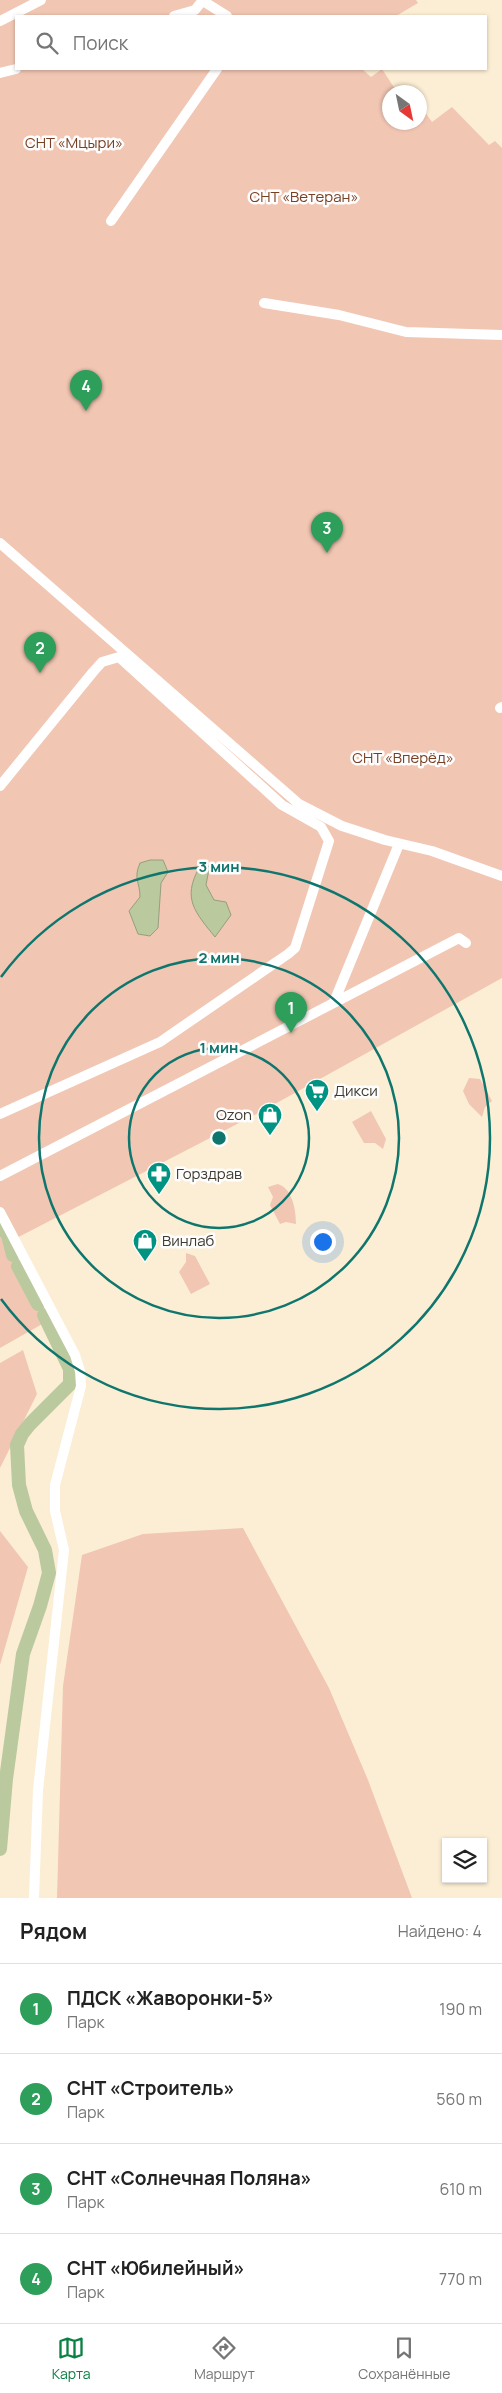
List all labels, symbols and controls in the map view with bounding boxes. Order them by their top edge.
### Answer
search box [15,15,487,70]
icon: search [33,29,61,57]
text: Поиск [73,30,128,56]
north arrow [382,85,427,130]
park label: СНТ «Мцыри» [25,132,123,153]
park label: СНТ «Ветеран» [250,186,358,207]
pin: 4 [70,370,102,411]
pin: 3 [311,512,343,553]
pin: 2 [24,632,56,673]
park label: СНТ «Вперёд» [352,747,454,768]
text: 3 мин [198,856,240,877]
text: 2 мин [198,947,240,968]
pin: 1 [275,992,307,1033]
text: 1 мин [200,1037,238,1058]
supermarket icon: Дикси [304,1078,330,1112]
place label: Дикси [334,1080,378,1101]
shop icon: Ozon [257,1102,283,1136]
place label: Ozon [216,1104,252,1125]
centre of rings [210,1129,228,1147]
pharmacy icon: Горздрав [146,1161,172,1195]
place label: Горздрав [176,1163,242,1184]
shop icon: Винлаб [132,1228,158,1262]
your location [310,1229,336,1255]
place label: Винлаб [162,1230,215,1251]
map controls [442,1838,487,1883]
button: layers [442,1838,487,1883]
text: Рядом [20,1917,87,1945]
text: Найдено: 4 [398,1920,482,1942]
text: ПДСК «Жаворонки-5» [67,1985,274,2011]
text: 1 [32,1998,40,2020]
text: 190 m [439,1998,482,2020]
text: Парк [67,2011,104,2033]
text: СНТ «Строитель» [67,2075,235,2101]
text: 2 [31,2088,41,2110]
text: 560 m [436,2088,482,2110]
text: Парк [67,2101,104,2123]
text: СНТ «Солнечная Поляна» [67,2165,312,2191]
text: 3 [31,2178,41,2200]
text: 610 m [440,2178,482,2200]
text: Парк [67,2191,104,2213]
text: СНТ «Юбилейный» [67,2255,245,2281]
text: 4 [31,2268,41,2290]
text: 770 m [439,2268,482,2290]
text: Парк [67,2281,104,2303]
tab: Карта [52,2334,91,2383]
tab: Маршрут [194,2334,255,2383]
tab: Сохранённые [358,2334,450,2383]

